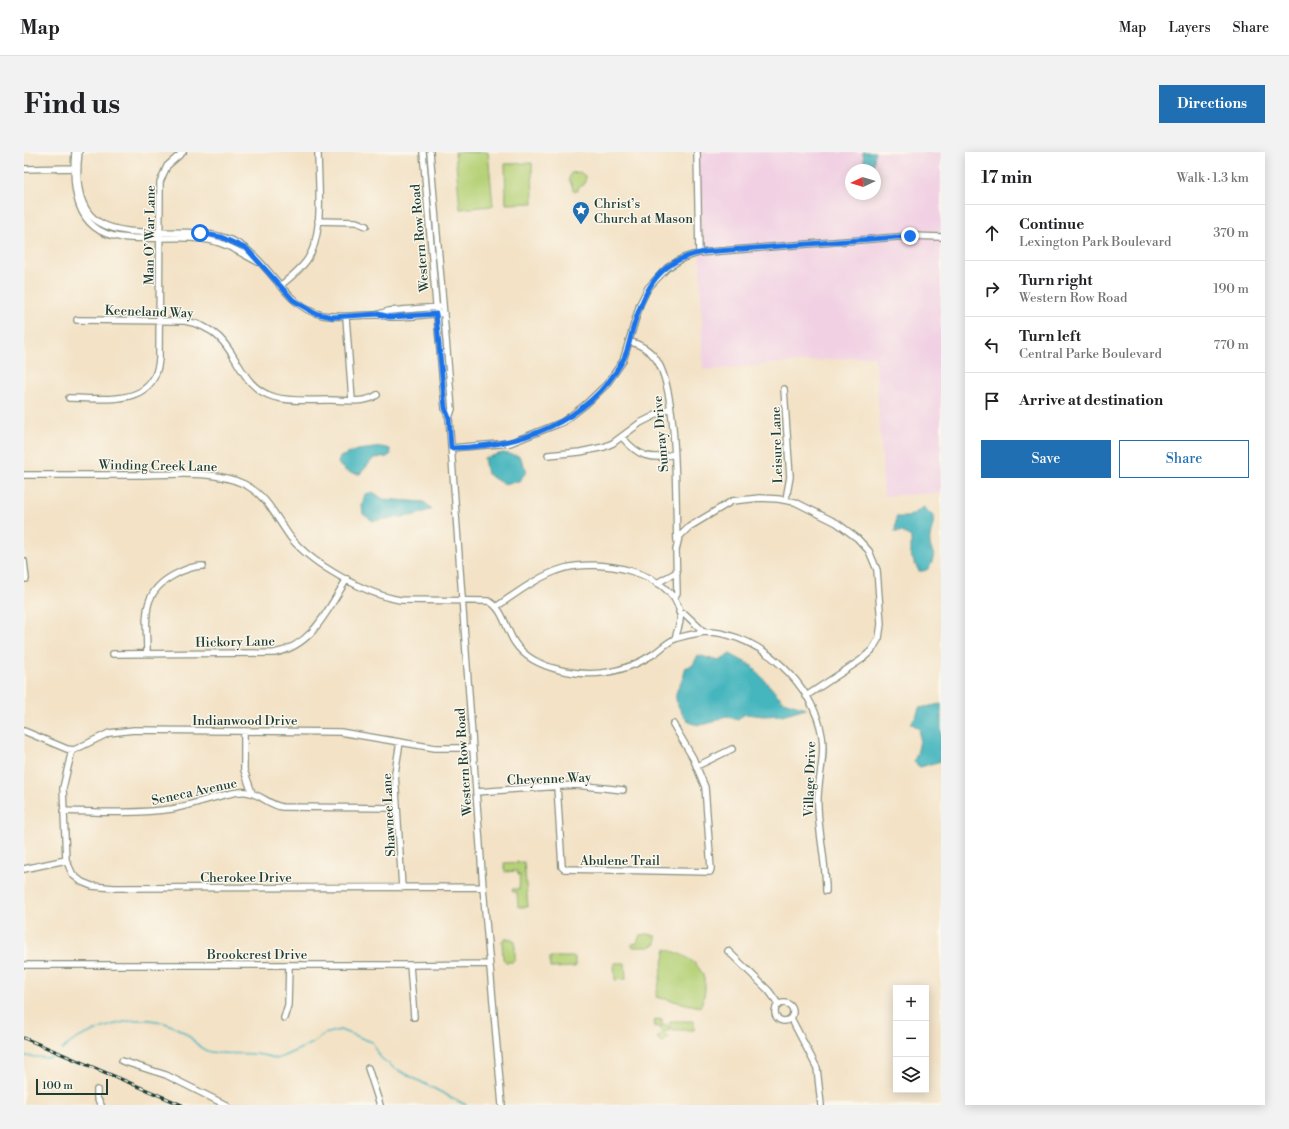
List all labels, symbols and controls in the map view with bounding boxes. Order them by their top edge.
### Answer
text: Map [20,16,60,40]
text: Map [1119,19,1146,37]
text: Layers [1168,19,1211,37]
text: Share [1233,19,1269,37]
button: Directions [1159,85,1265,123]
text: Find us [24,87,120,122]
north arrow [845,164,881,200]
text: 17 min [981,167,1032,189]
text: Walk · 1.3 km [1177,170,1249,186]
street label: Western Row Road [407,183,433,294]
street label: Man O’ War Lane [141,184,159,285]
place label: Christ’s Church at Mason [594,196,693,227]
place icon: Christ’s Church at Mason [571,200,591,225]
text: Continue [1019,215,1084,234]
icon: ahead [981,222,1003,244]
route start [191,224,209,242]
text: 370 m [1213,225,1249,241]
route end [901,227,919,245]
text: Lexington Park Boulevard [1019,234,1171,250]
text: Turn right [1019,271,1093,290]
icon: right [981,278,1003,300]
text: 190 m [1213,281,1249,297]
text: Western Row Road [1019,290,1127,306]
street label: Keeneland Way [104,302,194,322]
text: Turn left [1019,327,1081,346]
icon: left [981,334,1003,356]
text: 770 m [1214,337,1249,353]
text: Central Parke Boulevard [1019,346,1162,362]
icon: arrive [981,390,1003,412]
text: Arrive at destination [1019,391,1163,410]
street label: Sunray Drive [650,395,672,473]
street label: Leisure Lane [768,406,786,484]
button: Save [981,440,1111,478]
button: Share [1119,440,1249,478]
street label: Winding Creek Lane [97,457,218,475]
street label: Hickory Lane [195,633,275,651]
street label: Western Row Road [452,707,476,818]
street label: Indianwood Drive [192,713,298,729]
street label: Village Drive [801,740,819,818]
street label: Cheyenne Way [507,770,592,788]
street label: Shawnee Lane [379,772,399,857]
street label: Seneca Avenue [150,775,239,809]
street label: Abulene Trail [579,853,660,869]
street label: Cherokee Drive [200,870,292,886]
street label: Brookcrest Drive [206,947,308,963]
map controls [893,985,929,1093]
button: + [893,985,929,1021]
button: − [893,1021,929,1057]
button: layers [893,1057,929,1093]
scale bar [36,1077,108,1096]
text: 100 m [42,1079,73,1093]

